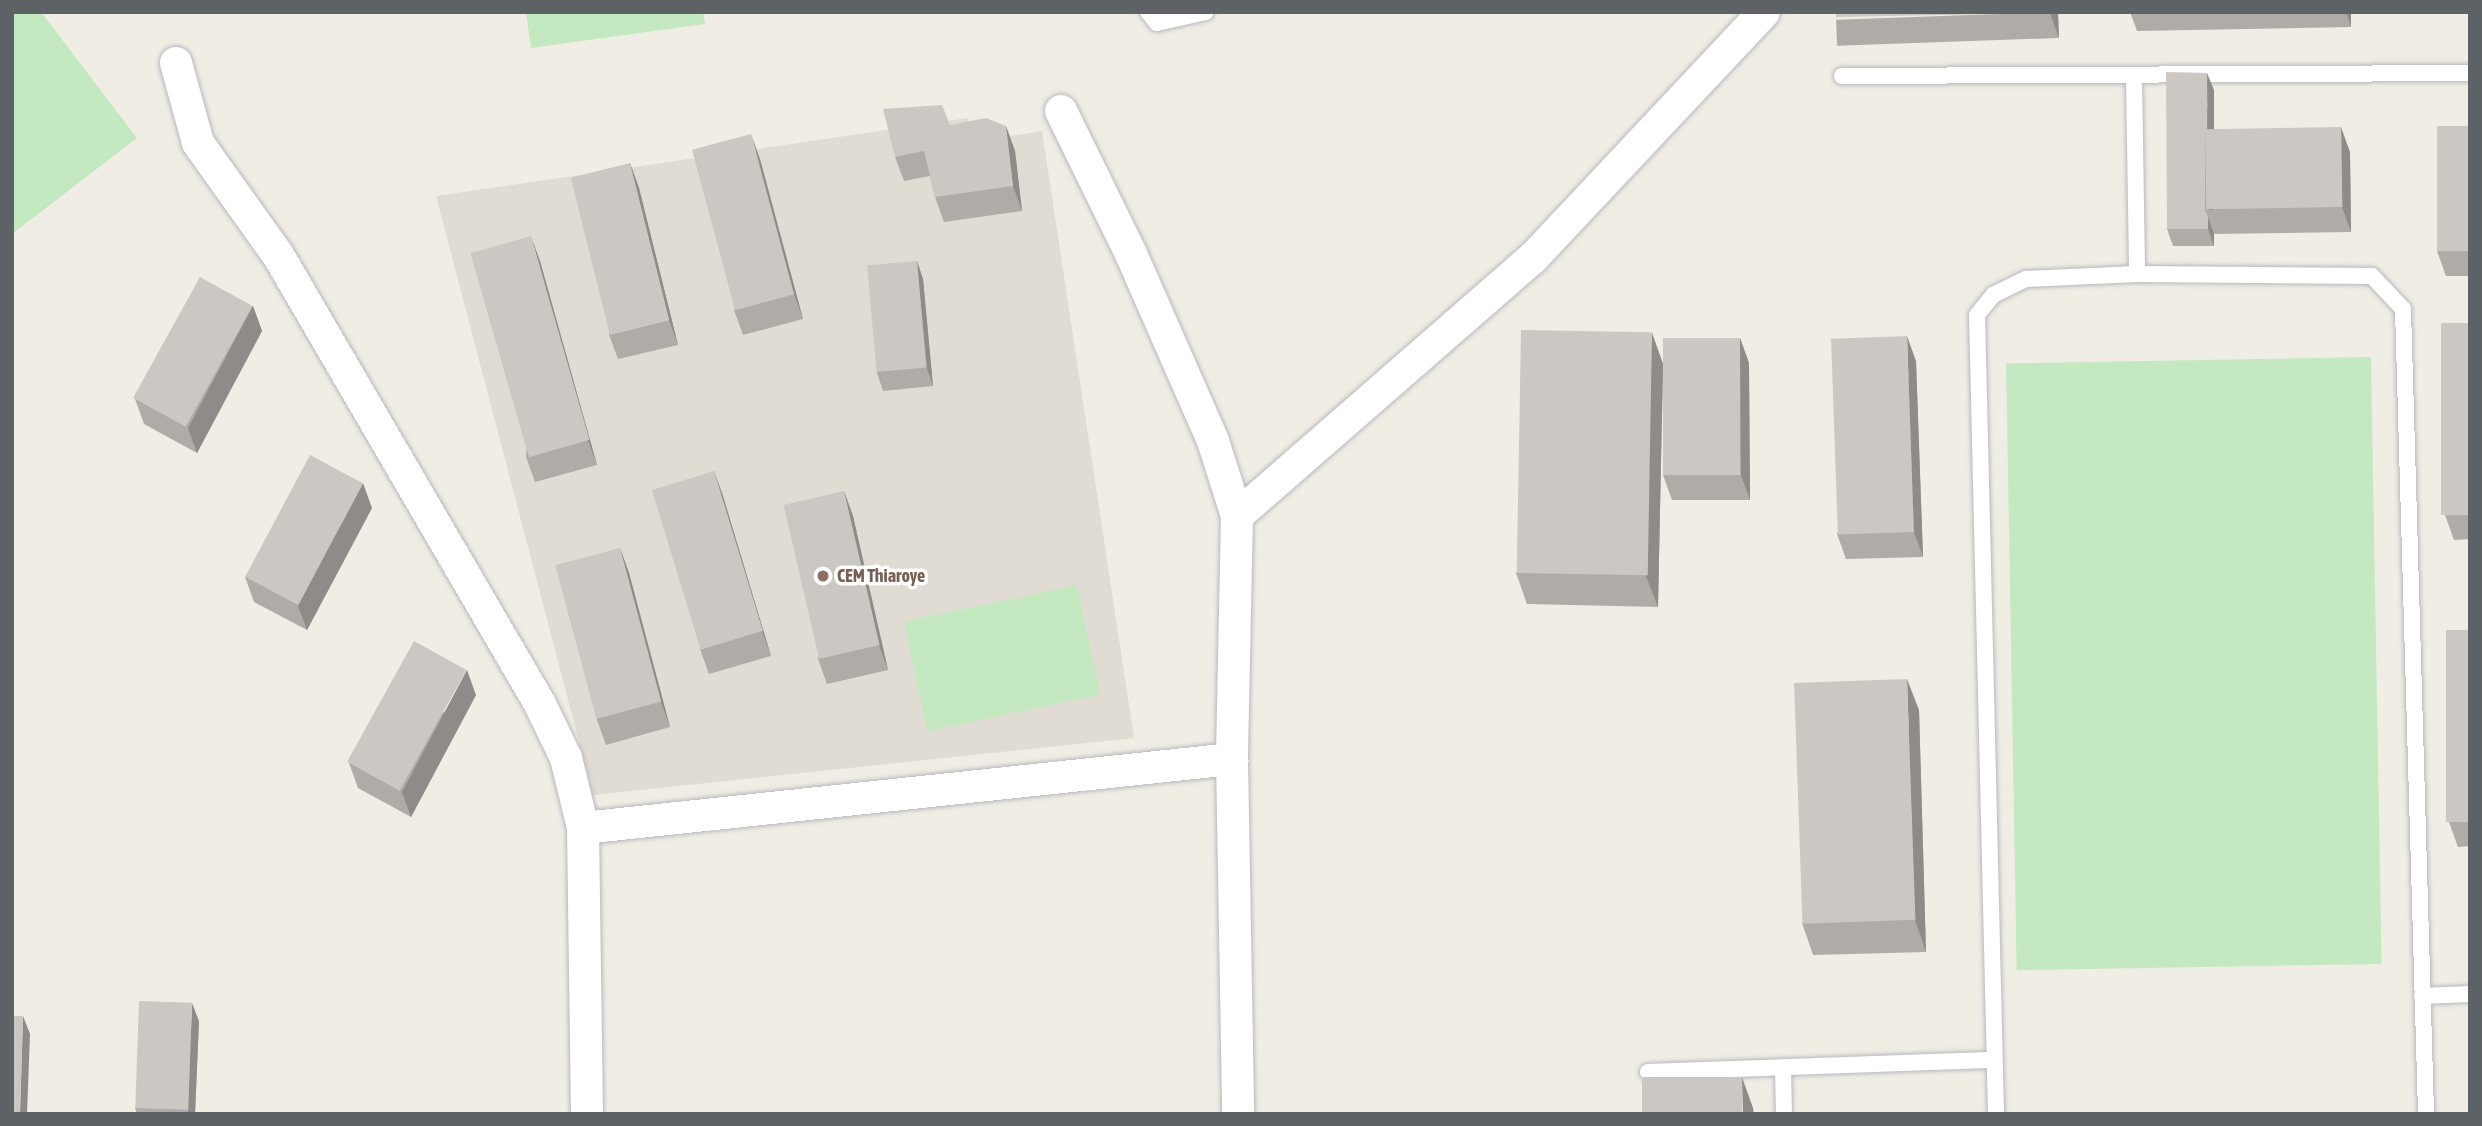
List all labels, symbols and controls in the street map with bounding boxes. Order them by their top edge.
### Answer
place label: CEM Thiaroye [837,565,925,587]
marker: CEM Thiaroye [815,568,831,584]

